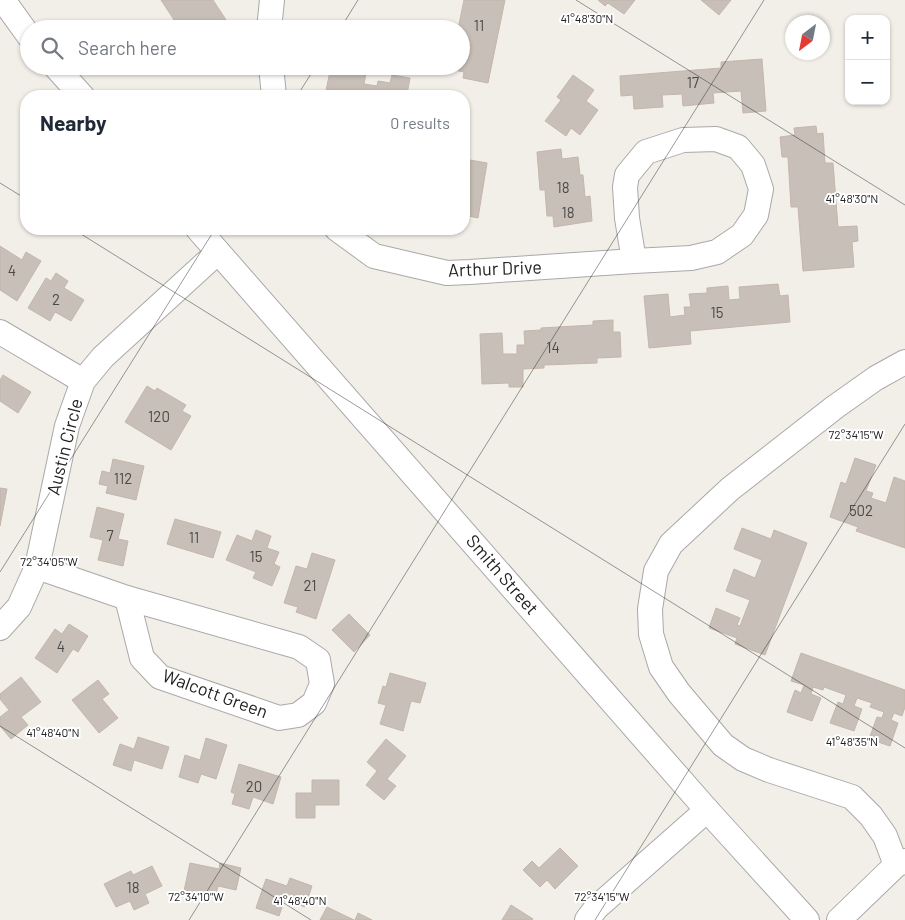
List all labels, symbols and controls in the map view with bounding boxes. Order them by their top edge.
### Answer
text: 41°48'30"N [561,11,613,25]
north arrow [785,15,830,60]
map controls [845,15,890,105]
button: + [845,15,890,60]
house number: 11 [474,16,484,34]
search box [20,20,470,75]
icon: search [38,34,66,62]
text: Search here [78,36,177,59]
button: − [845,60,890,105]
house number: 17 [687,73,699,91]
text: Nearby [40,110,106,135]
text: 0 results [390,113,450,132]
house number: 18 [556,178,570,196]
text: 41°48'30"N [826,191,878,205]
house number: 18 [561,203,575,221]
street label: Arthur Drive [448,255,542,281]
house number: 4 [8,261,16,279]
house number: 2 [52,290,60,308]
house number: 15 [711,303,723,321]
house number: 14 [546,338,560,356]
street label: Austin Circle [41,396,87,497]
house number: 120 [148,407,170,425]
text: 72°34'15"W [829,427,884,441]
house number: 112 [114,469,132,487]
house number: 502 [849,501,873,519]
house number: 7 [106,526,114,544]
house number: 11 [189,528,199,546]
street label: Smith Street [462,530,544,619]
house number: 15 [250,547,262,565]
text: 72°34'05"W [20,554,78,568]
house number: 21 [303,576,317,594]
house number: 4 [57,637,65,655]
street label: Walcott Green [160,664,271,722]
text: 41°48'40"N [26,725,80,739]
text: 41°48'35"N [826,734,878,748]
house number: 20 [246,777,262,795]
house number: 18 [126,878,140,896]
text: 72°34'10"W [168,889,224,903]
text: 72°34'15"W [575,889,630,903]
text: 41°48'40"N [273,893,327,907]

